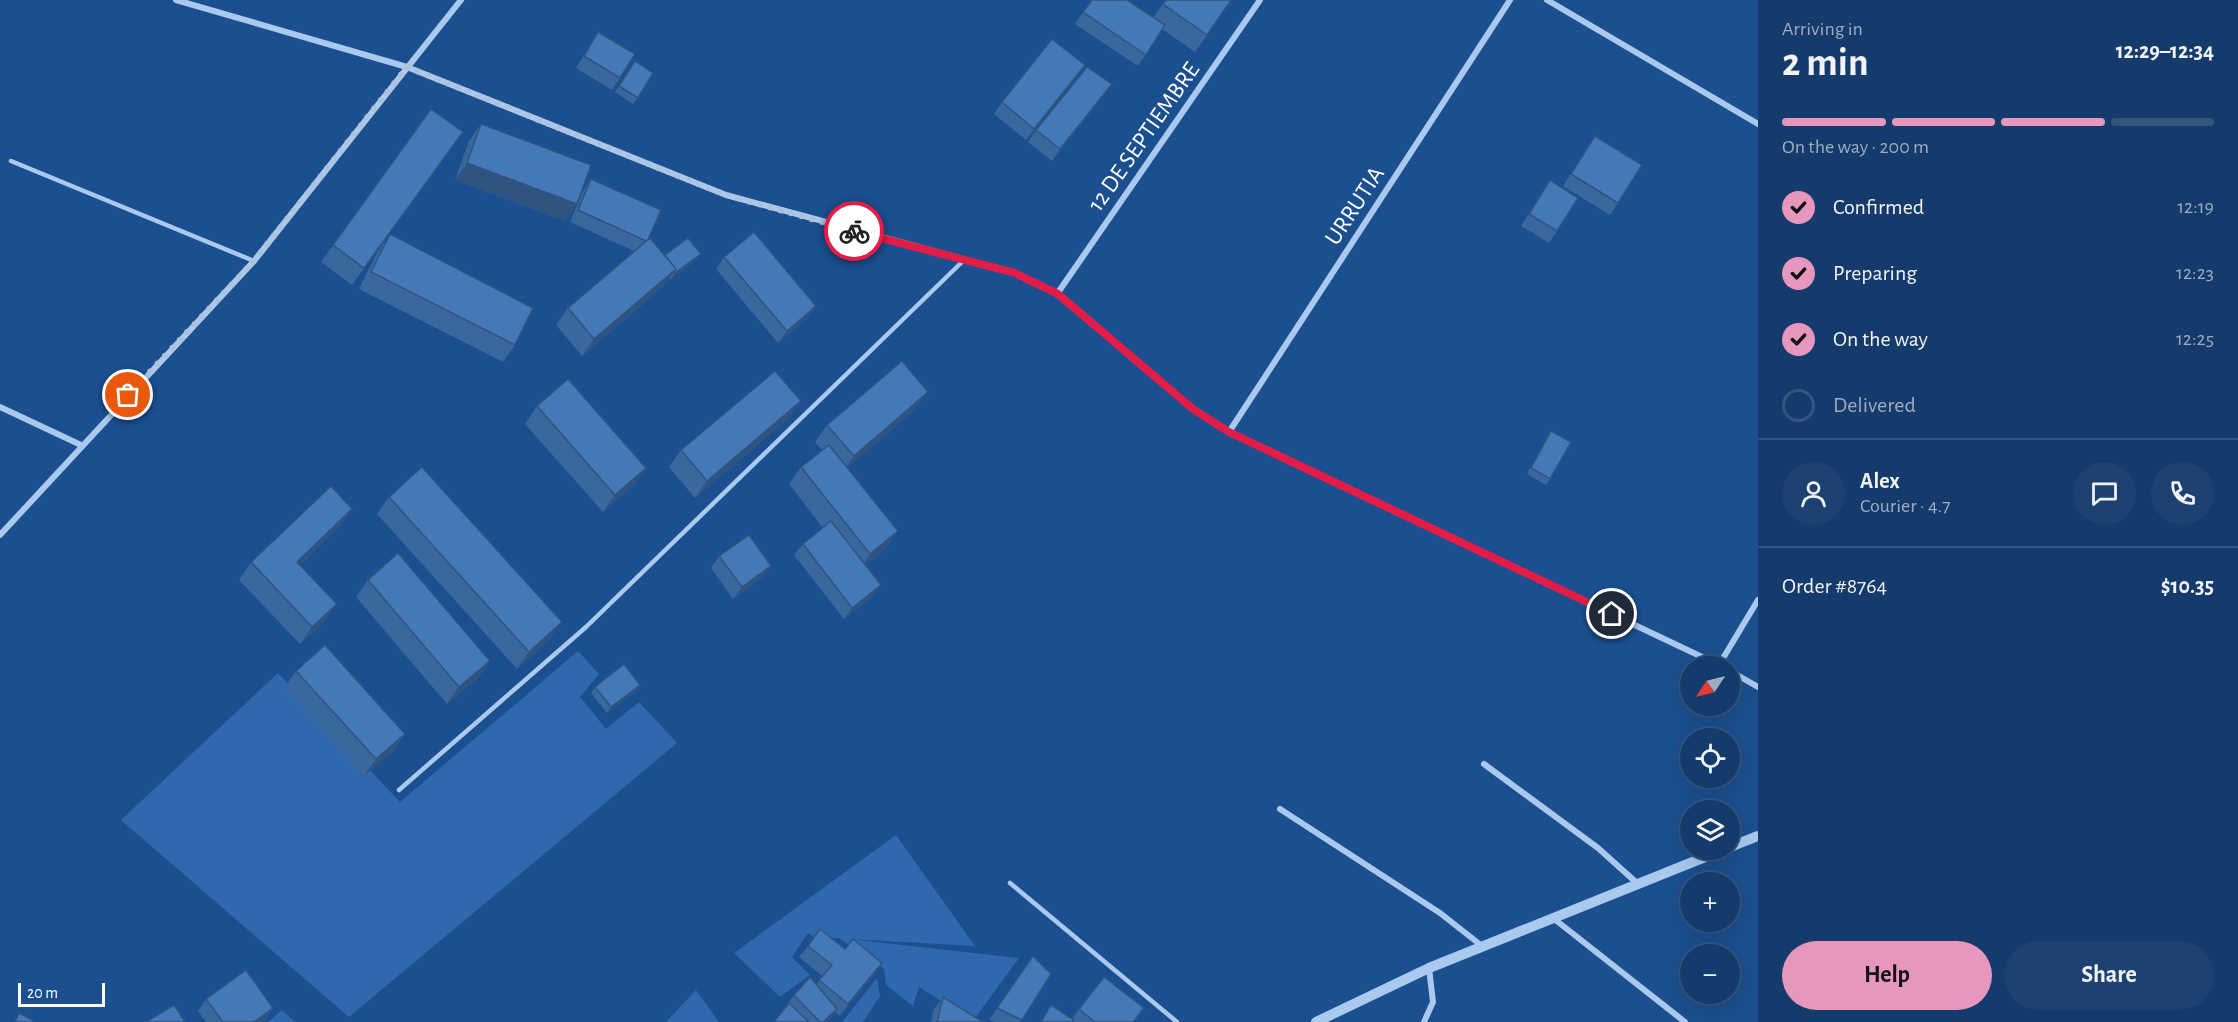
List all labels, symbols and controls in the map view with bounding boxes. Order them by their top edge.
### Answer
text: Arriving in [1782,19,1863,39]
text: 12:29–12:34 [2116,40,2214,62]
text: 2 min [1782,44,1869,83]
street label: 12 DE SEPTIEMBRE [1084,58,1205,216]
text: On the way · 200 m [1782,137,1929,157]
street label: URRUTIA [1321,162,1389,250]
icon: check [1782,191,1815,224]
text: Confirmed [1833,196,1924,218]
text: 12:19 [2177,197,2214,217]
courier [824,201,884,261]
icon: bike [838,215,871,248]
icon: check [1782,257,1815,290]
text: Preparing [1833,262,1917,284]
text: 12:23 [2176,263,2214,283]
icon: check [1782,323,1815,356]
text: On the way [1833,328,1928,350]
text: 12:25 [2176,329,2214,349]
pin [102,369,153,420]
icon: bag [111,378,144,411]
text: Delivered [1833,394,1916,416]
button: person [1782,462,1845,525]
button: chat [2073,462,2136,525]
button: phone [2151,462,2214,525]
text: Alex [1860,470,1900,492]
text: Courier · 4.7 [1860,496,1951,516]
text: Order #8764 [1782,575,1887,597]
text: $10.35 [2161,575,2214,597]
pin [1586,588,1637,639]
icon: home [1595,597,1628,630]
north arrow [1680,656,1740,716]
map controls [1680,656,1740,1004]
button: locate [1680,728,1740,788]
button: layers [1680,800,1740,860]
button: + [1680,872,1740,932]
button: Help [1782,941,1992,1010]
button: Share [2004,941,2214,1010]
button: − [1680,944,1740,1004]
scale bar [18,980,105,1008]
text: 20 m [27,985,58,1001]

